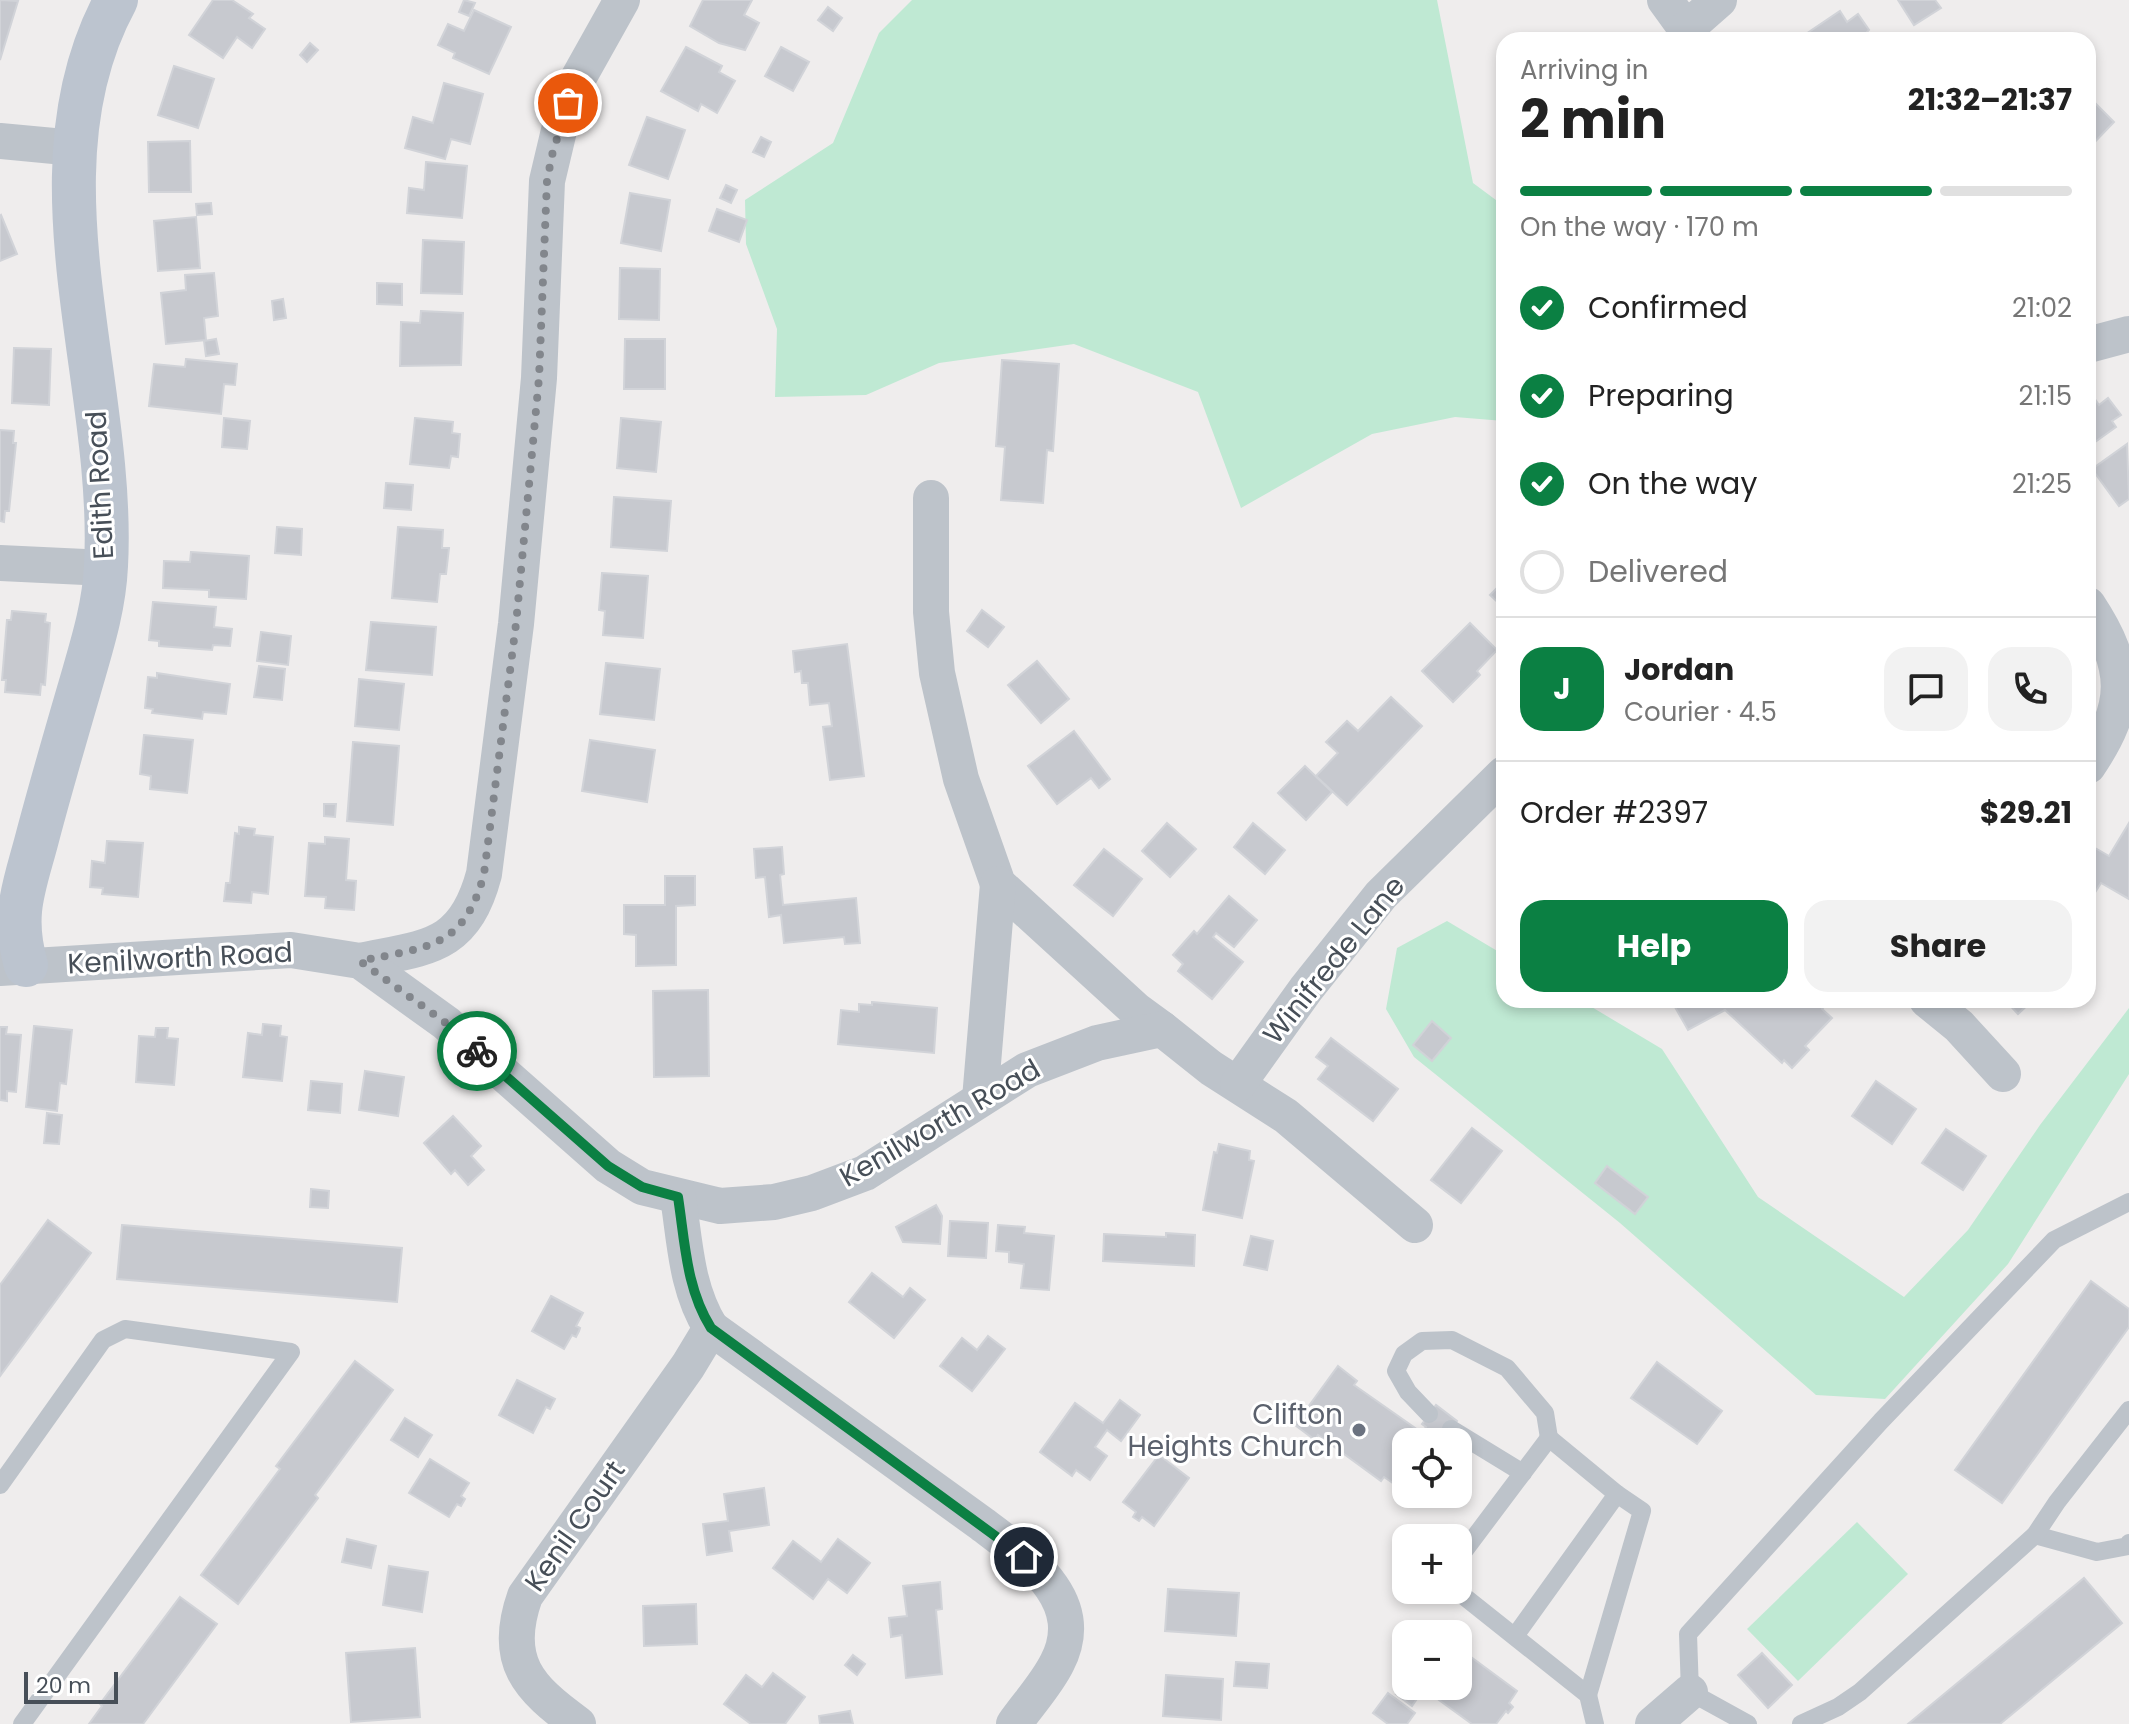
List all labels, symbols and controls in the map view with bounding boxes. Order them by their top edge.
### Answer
text: Arriving in [1520,52,1649,88]
pin [534,69,602,137]
text: 21:32–21:37 [1908,78,2072,121]
icon: bag [546,81,590,125]
text: 2 min [1520,83,1666,156]
text: On the way · 170 m [1520,209,1759,245]
icon: check [1520,286,1564,330]
text: Confirmed [1588,286,1748,329]
text: 21:02 [2012,290,2072,326]
icon: check [1520,374,1564,418]
text: Preparing [1588,374,1734,417]
text: 21:15 [2019,378,2072,414]
street label: Edith Road [77,410,123,560]
icon: check [1520,462,1564,506]
text: On the way [1588,462,1757,505]
text: 21:25 [2012,466,2072,502]
text: Delivered [1588,550,1728,593]
button: chat [1884,647,1968,731]
button: phone [1988,647,2072,731]
text: Jordan [1624,648,1734,691]
text: J [1553,667,1571,710]
text: Courier · 4.5 [1624,694,1777,730]
text: Order #2397 [1520,791,1708,834]
text: $29.21 [1980,791,2072,834]
street label: Winifrede Lane [1254,868,1414,1052]
button: Help [1520,900,1788,992]
button: Share [1804,900,2072,992]
street label: Kenilworth Road [66,933,294,983]
courier [437,1011,517,1091]
icon: bike [455,1029,499,1073]
street label: Kenilworth Road [833,1050,1047,1196]
place label: Clifton Heights Church [1127,1395,1343,1466]
marker: Clifton Heights Church [1350,1421,1368,1439]
map controls [1392,1428,1472,1700]
button: locate [1392,1428,1472,1508]
street label: Kenil Court [516,1453,634,1599]
pin [990,1523,1058,1591]
button: + [1392,1524,1472,1604]
icon: home [1002,1535,1046,1579]
button: − [1392,1620,1472,1700]
scale bar [24,1668,118,1704]
text: 20 m [36,1670,91,1701]

